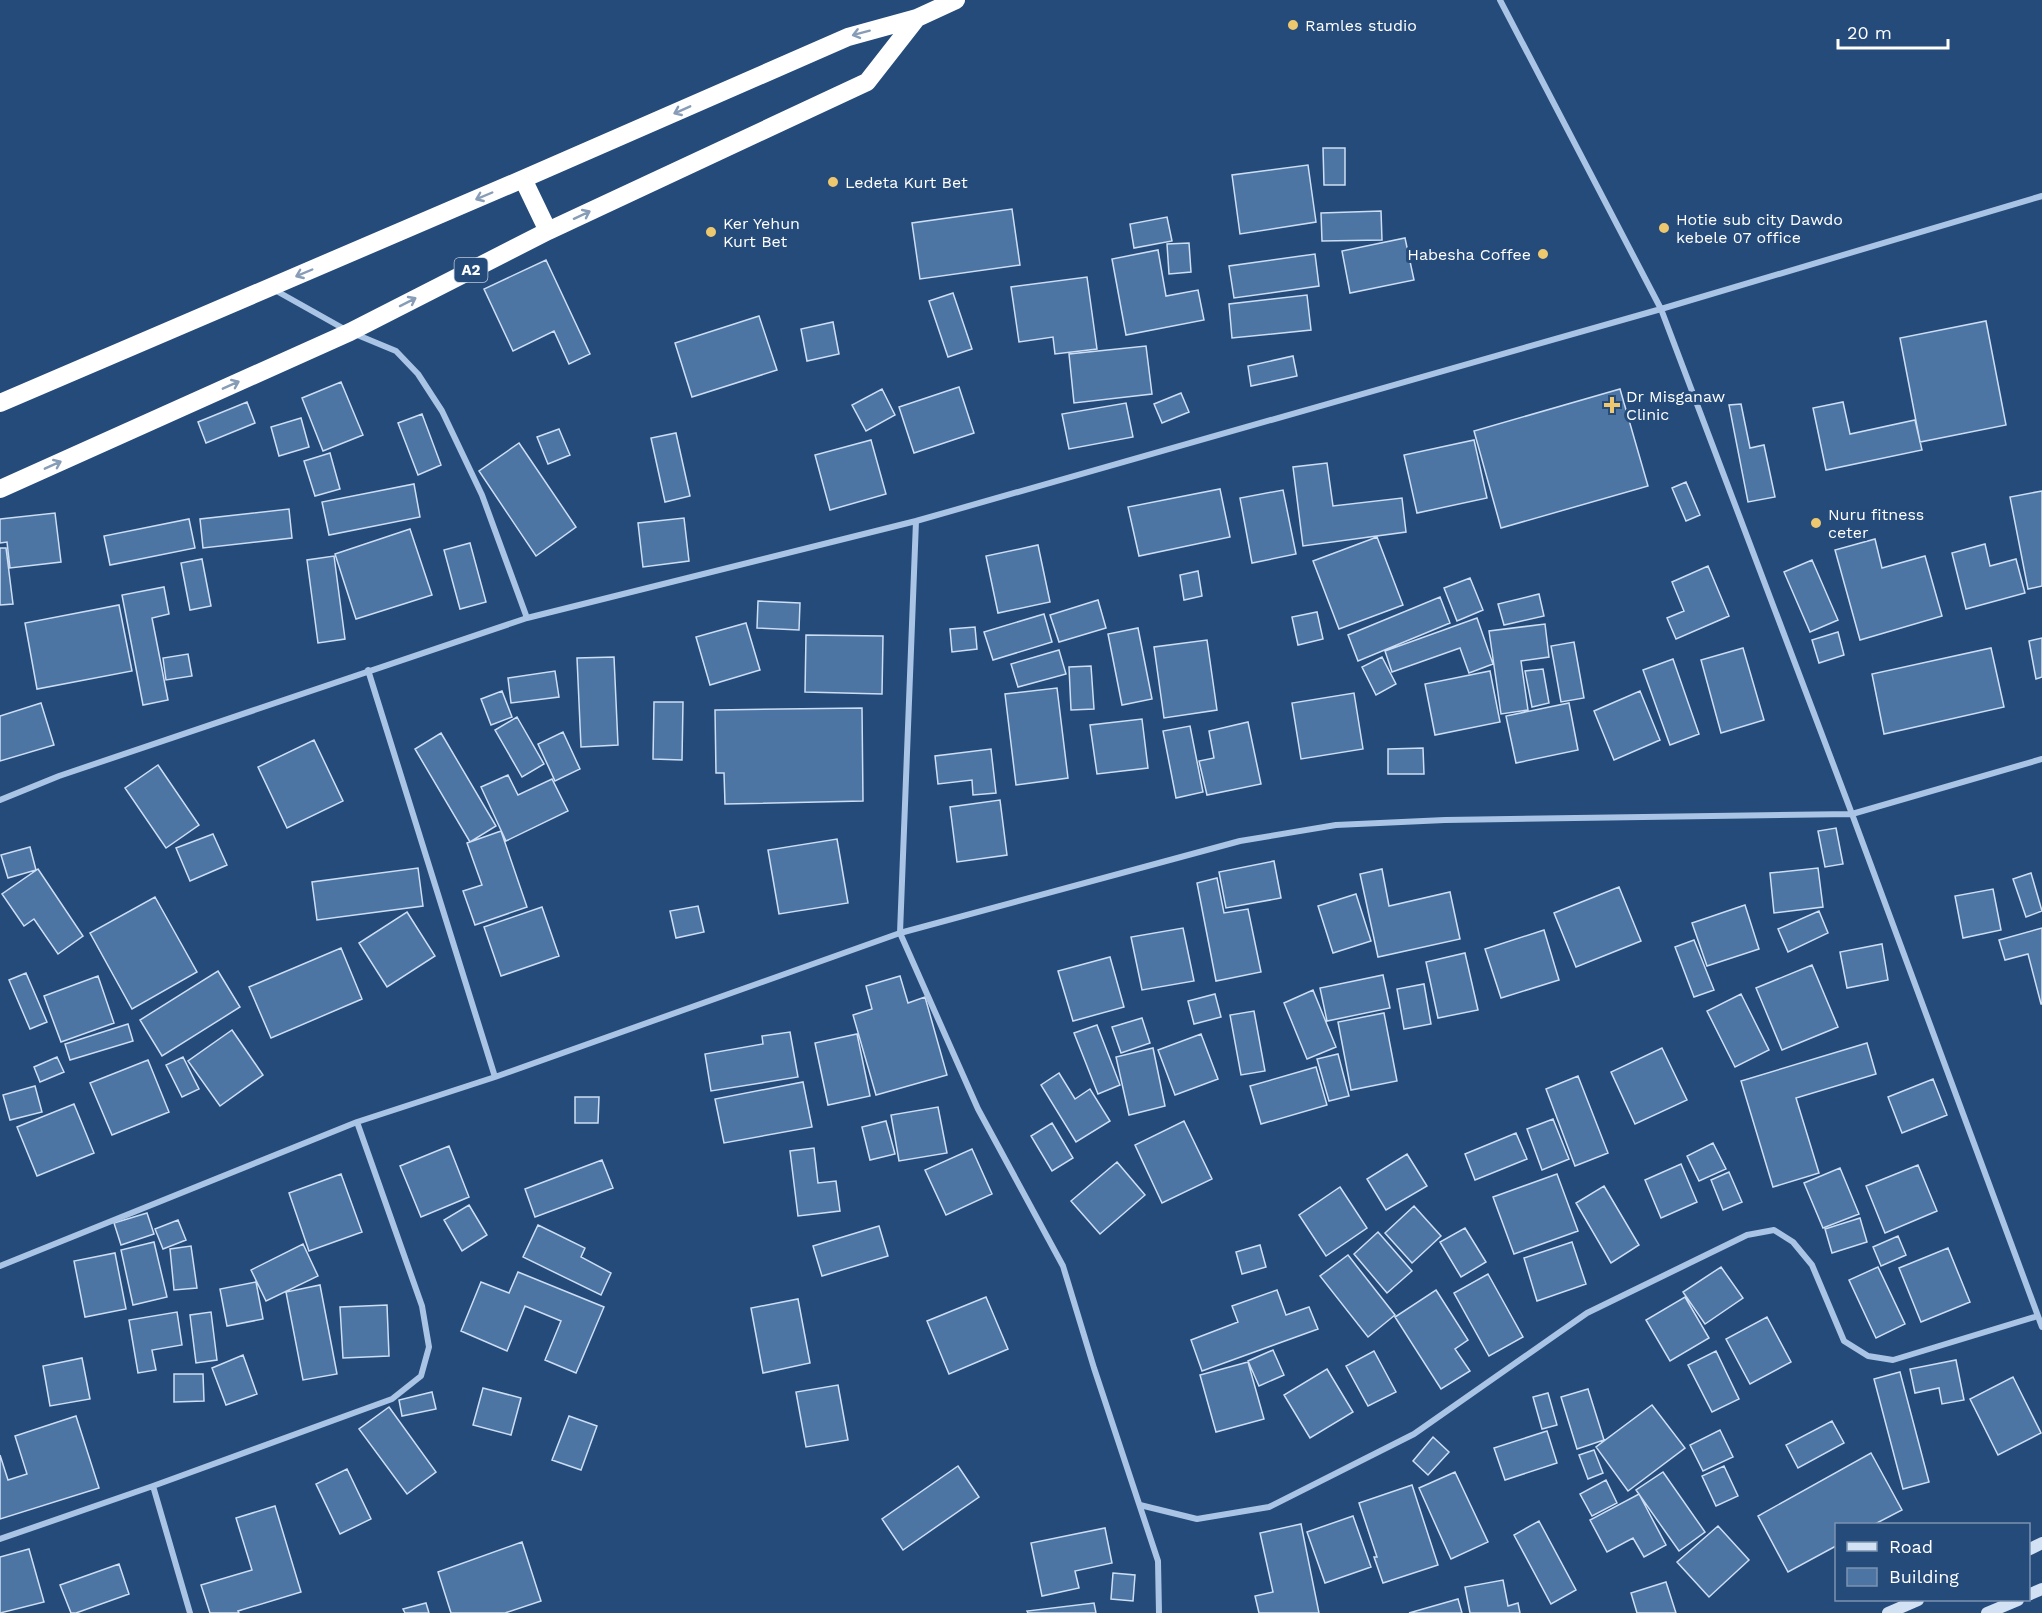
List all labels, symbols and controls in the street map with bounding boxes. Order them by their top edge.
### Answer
scale bar [1838,12,1948,50]
place label: Ramles studio [1305,16,1417,35]
marker: Ramles studio [1286,18,1300,32]
text: 20 m [1847,22,1892,43]
one-way arrow [852,28,871,39]
one-way arrow [673,104,691,116]
place label: Ledeta Kurt Bet [845,173,968,192]
marker: Ledeta Kurt Bet [826,175,840,189]
one-way arrow [475,191,493,202]
one-way arrow [573,208,591,220]
place label: Hotie sub city Dawdo kebele 07 office [1676,210,1843,247]
place label: Ker Yehun Kurt Bet [723,214,800,251]
marker: Hotie sub city Dawdo kebele 07 office [1657,221,1671,235]
marker: Ker Yehun Kurt Bet [704,225,718,239]
place label: Habesha Coffee [1407,245,1531,264]
marker: Habesha Coffee [1536,247,1550,261]
road number: A2 [454,258,488,282]
one-way arrow [296,268,314,279]
one-way arrow [399,296,417,308]
one-way arrow [222,379,240,390]
place label: Dr Misganaw Clinic [1626,387,1725,424]
marker: Dr Misganaw Clinic [1603,396,1621,414]
one-way arrow [44,458,62,470]
place label: Nuru fitness ceter [1828,505,1924,542]
marker: Nuru fitness ceter [1809,516,1823,530]
legend [1835,1523,2030,1601]
text: Road [1889,1536,1933,1557]
text: Building [1889,1566,1959,1587]

